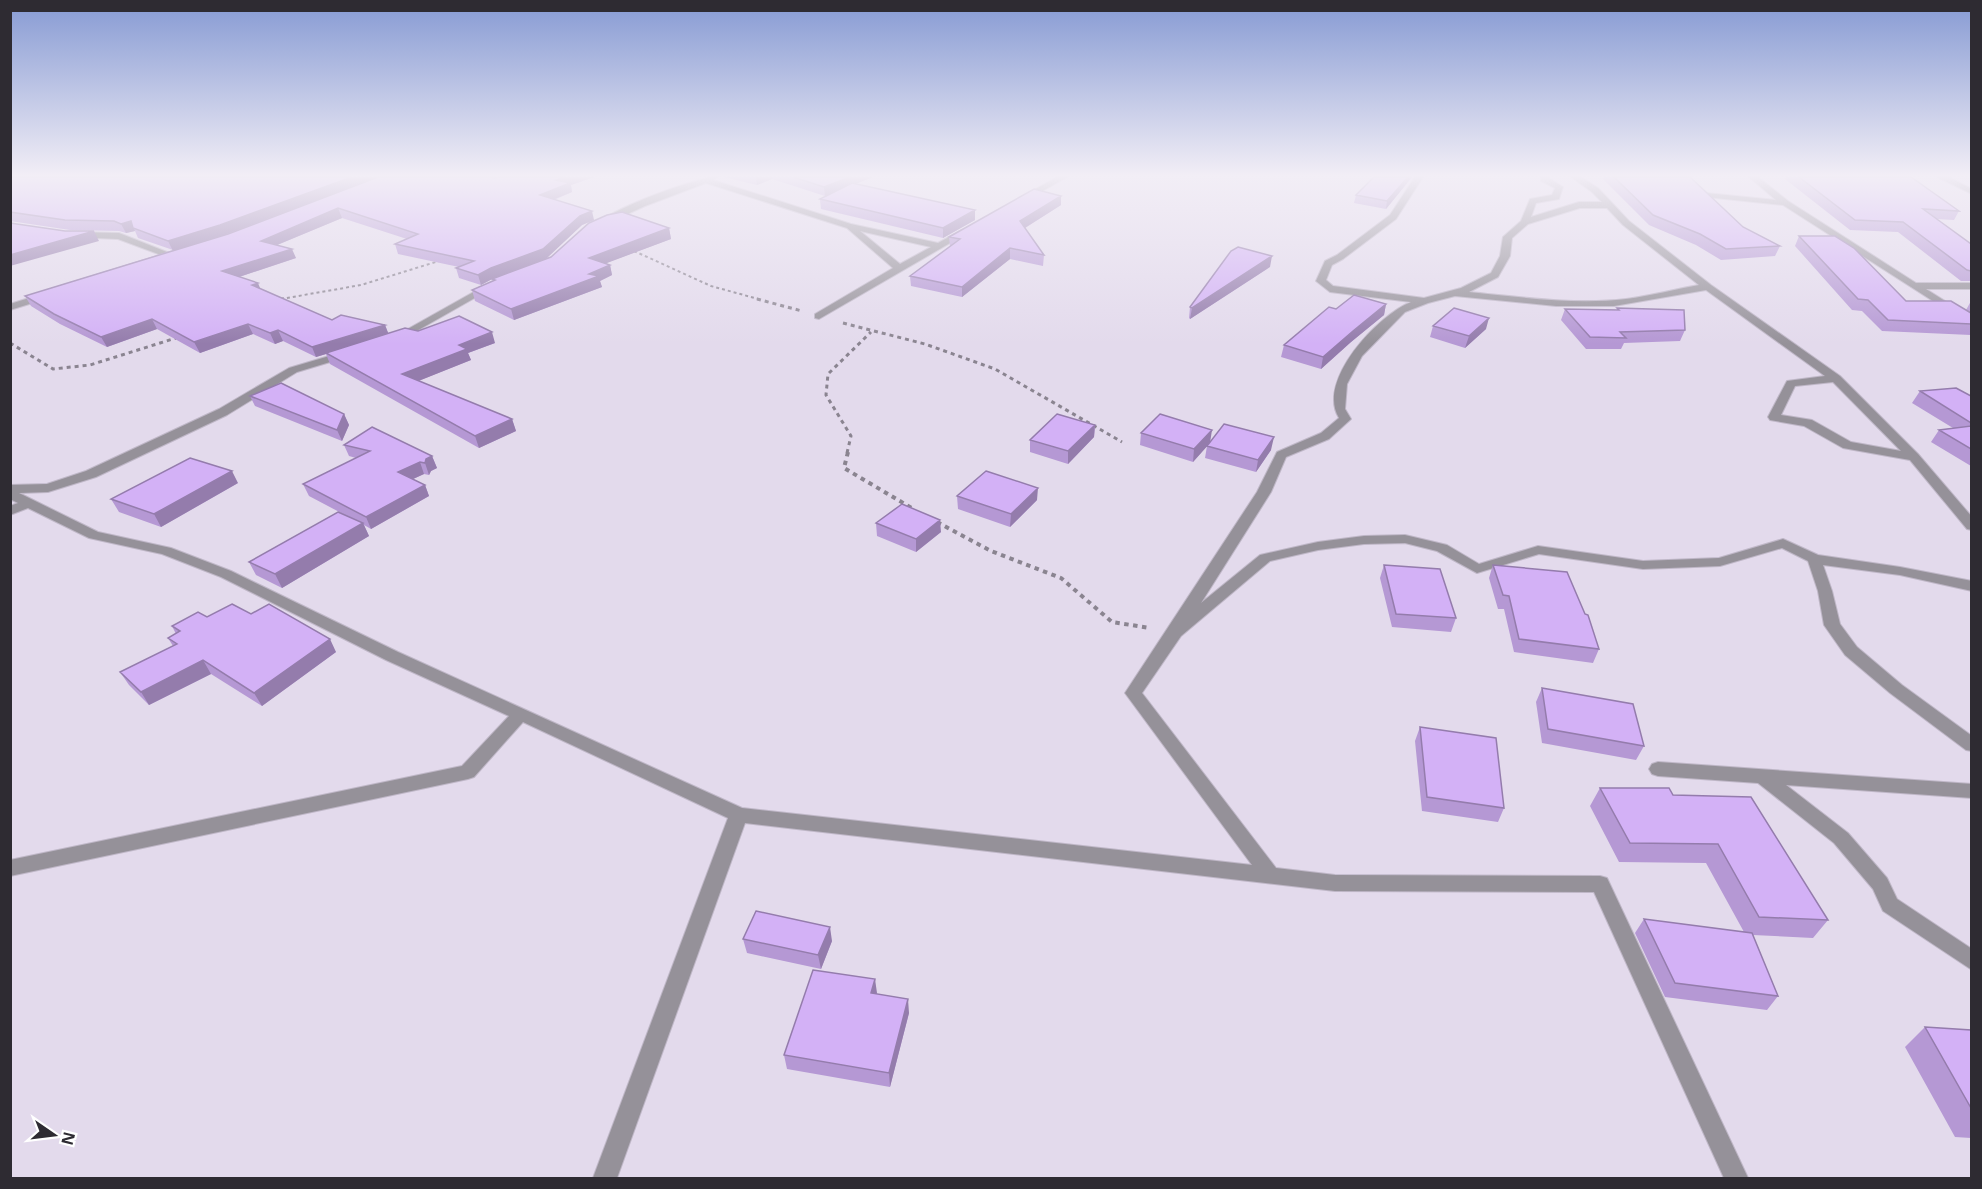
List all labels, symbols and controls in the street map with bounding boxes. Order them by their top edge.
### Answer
north arrow [24,1105,84,1165]
text: N [56,1130,81,1148]

